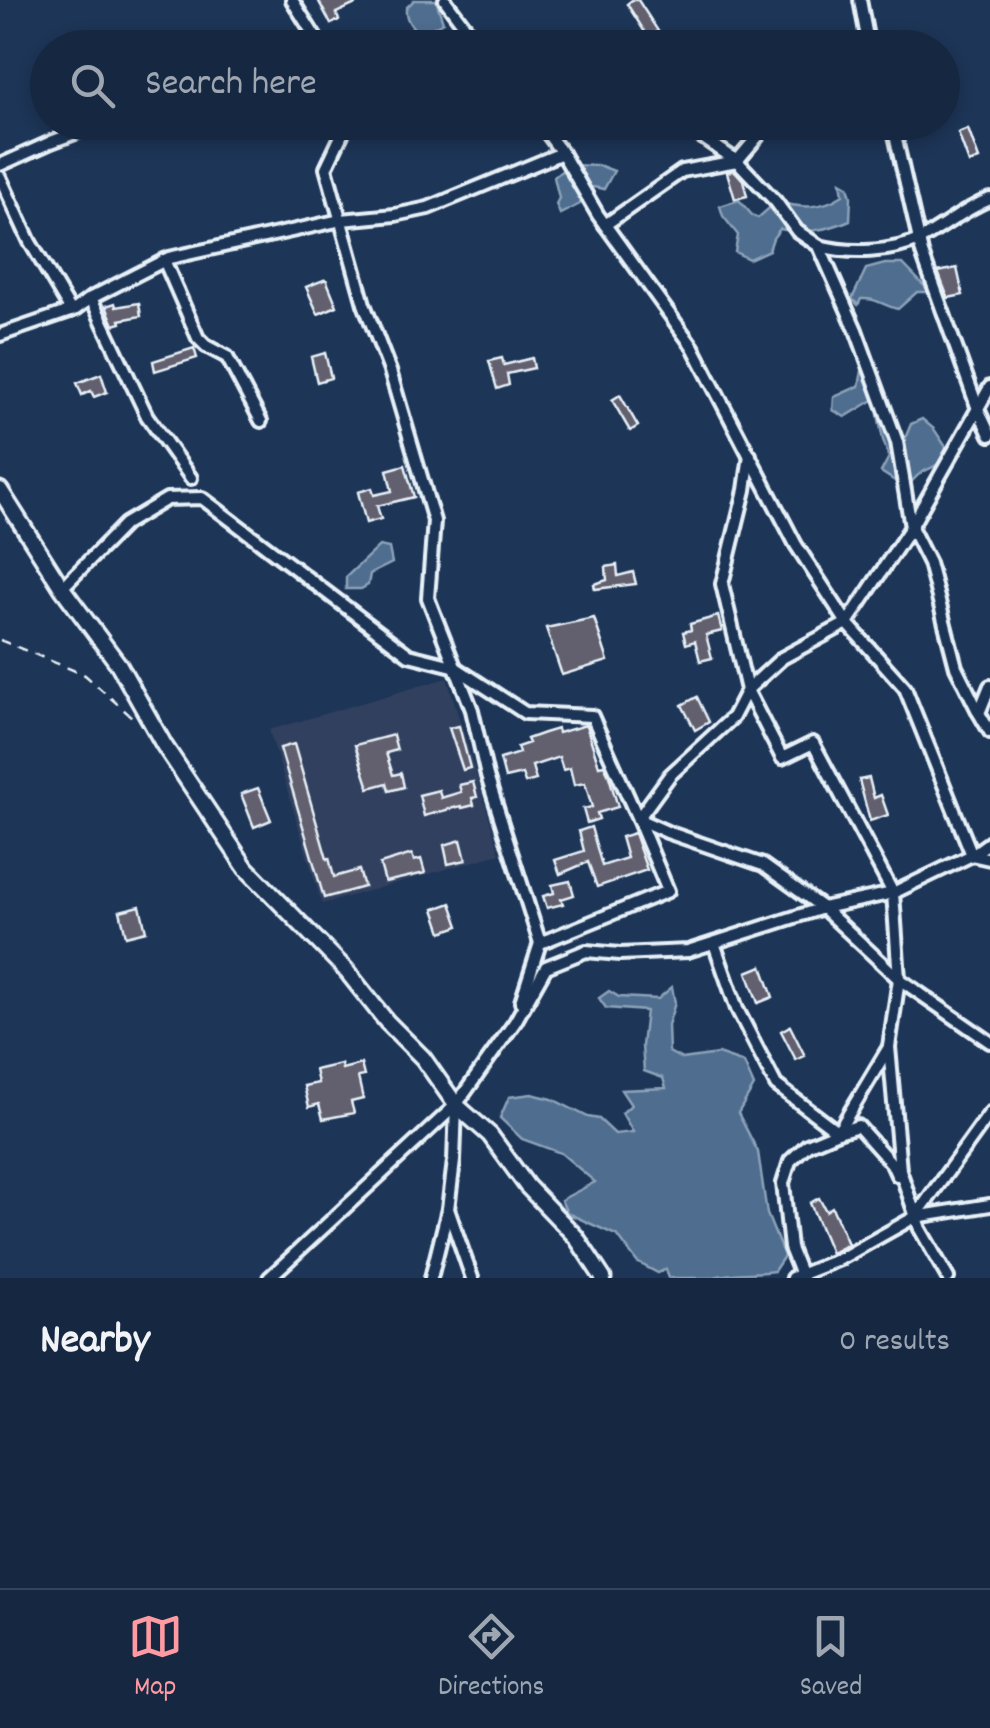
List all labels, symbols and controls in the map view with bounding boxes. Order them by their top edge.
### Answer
search box [30,30,960,140]
icon: search [65,58,120,113]
text: Search here [145,58,317,113]
text: Nearby [40,1313,150,1373]
text: 0 results [839,1320,950,1366]
tab: Map [128,1609,183,1709]
tab: Directions [438,1609,544,1709]
tab: Saved [800,1609,862,1709]

